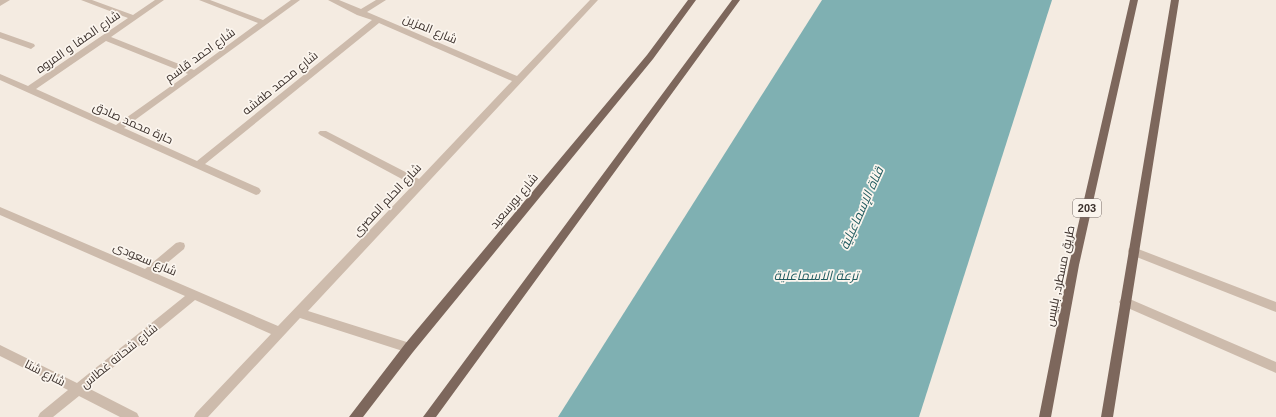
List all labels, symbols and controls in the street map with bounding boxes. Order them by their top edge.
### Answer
street label: شارع الصفا و المروه [33,8,123,77]
street label: شارع المزين [400,11,459,48]
street label: شارع احمد قاسم [162,25,238,86]
street label: شارع محمد طفشه [239,48,321,119]
street label: حارة محمد صادق [91,99,175,147]
street label: شارع الحلم المصرى [350,161,425,240]
water label: قناة الإسماعيلية [837,164,888,252]
street label: شارع بورسعيد [487,171,542,232]
road number: 203 [1073,199,1101,217]
street label: طريق مسطرد, بلبيس [1042,224,1078,328]
street label: شارع سعودى [111,239,179,280]
water label: ترعة الاسماعلية [774,268,861,283]
street label: شارع شحاته غطاس [78,321,161,392]
street label: شارع شتا [22,357,68,390]

